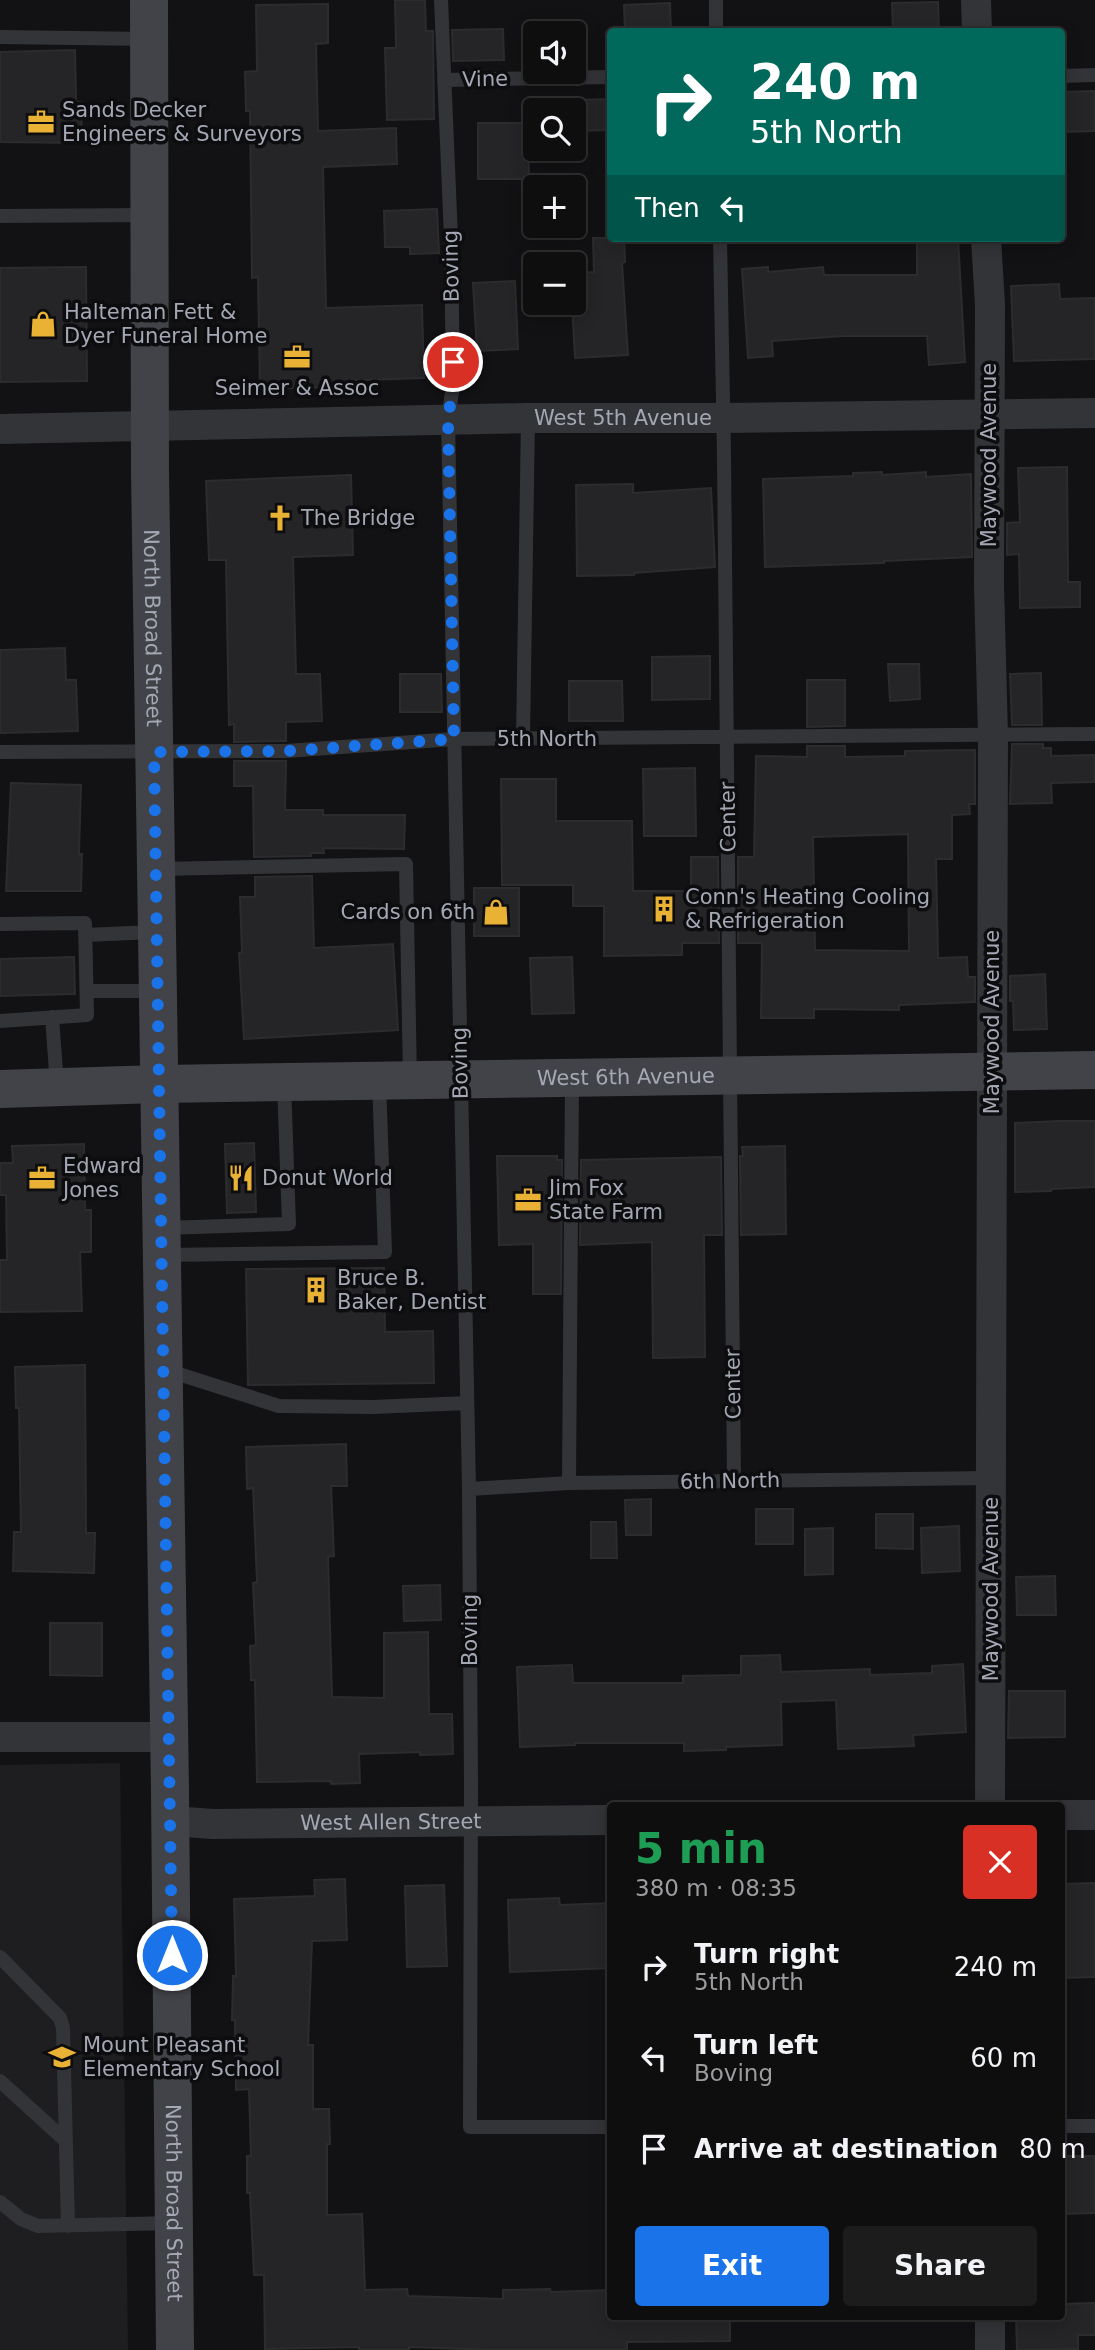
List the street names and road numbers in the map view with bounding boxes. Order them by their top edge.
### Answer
street label: Vine [462,67,508,91]
street label: Boving [438,230,464,302]
street label: Maywood Avenue [977,363,1001,547]
street label: West 5th Avenue [534,406,712,430]
street label: North Broad Street [139,529,166,727]
street label: 5th North [497,727,597,751]
street label: Center [715,781,741,853]
street label: Maywood Avenue [980,930,1004,1114]
street label: Boving [447,1027,473,1099]
street label: West 6th Avenue [537,1064,715,1090]
street label: Center [720,1348,746,1420]
street label: 6th North [680,1468,780,1494]
street label: Maywood Avenue [979,1497,1003,1681]
street label: Boving [458,1594,482,1666]
street label: West Allen Street [300,1809,482,1835]
street label: North Broad Street [161,2104,187,2302]

